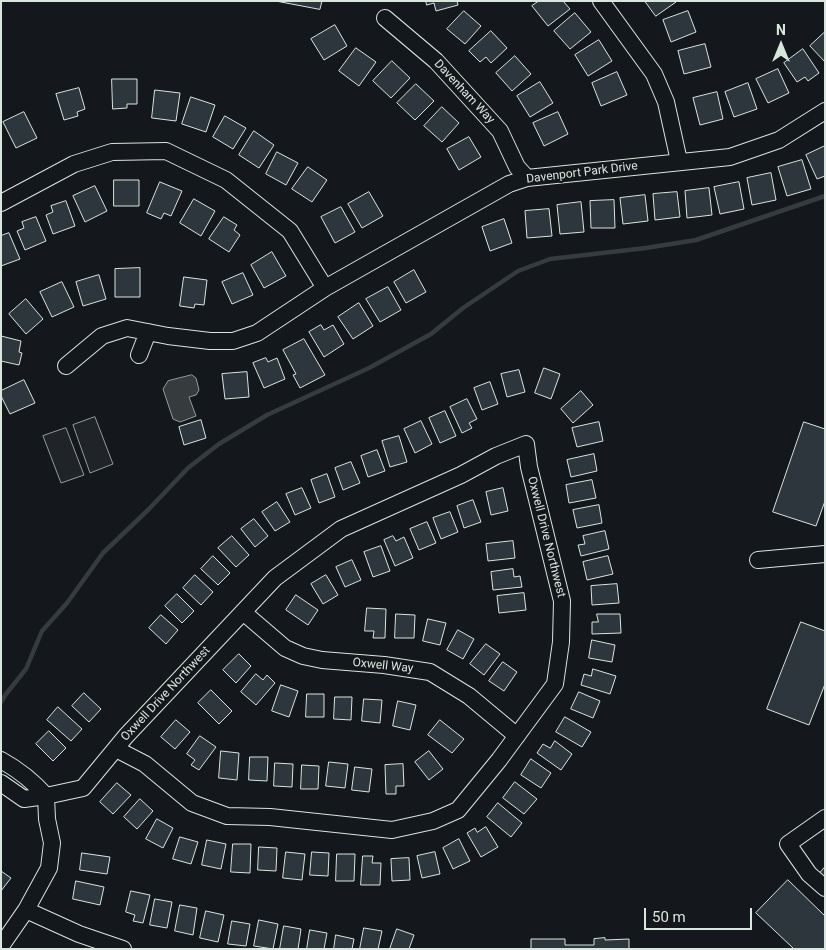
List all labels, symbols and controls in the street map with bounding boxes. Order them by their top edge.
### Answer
north arrow [756,20,806,70]
text: N [776,22,786,38]
street label: Davenham Way [431,57,497,127]
street label: Davenport Park Drive [526,159,638,187]
street label: Oxwell Drive Northwest [524,475,568,599]
street label: Oxwell Drive Northwest [118,644,214,744]
street label: Oxwell Way [352,656,414,676]
scale bar [646,898,754,930]
text: 50 m [652,908,686,926]

